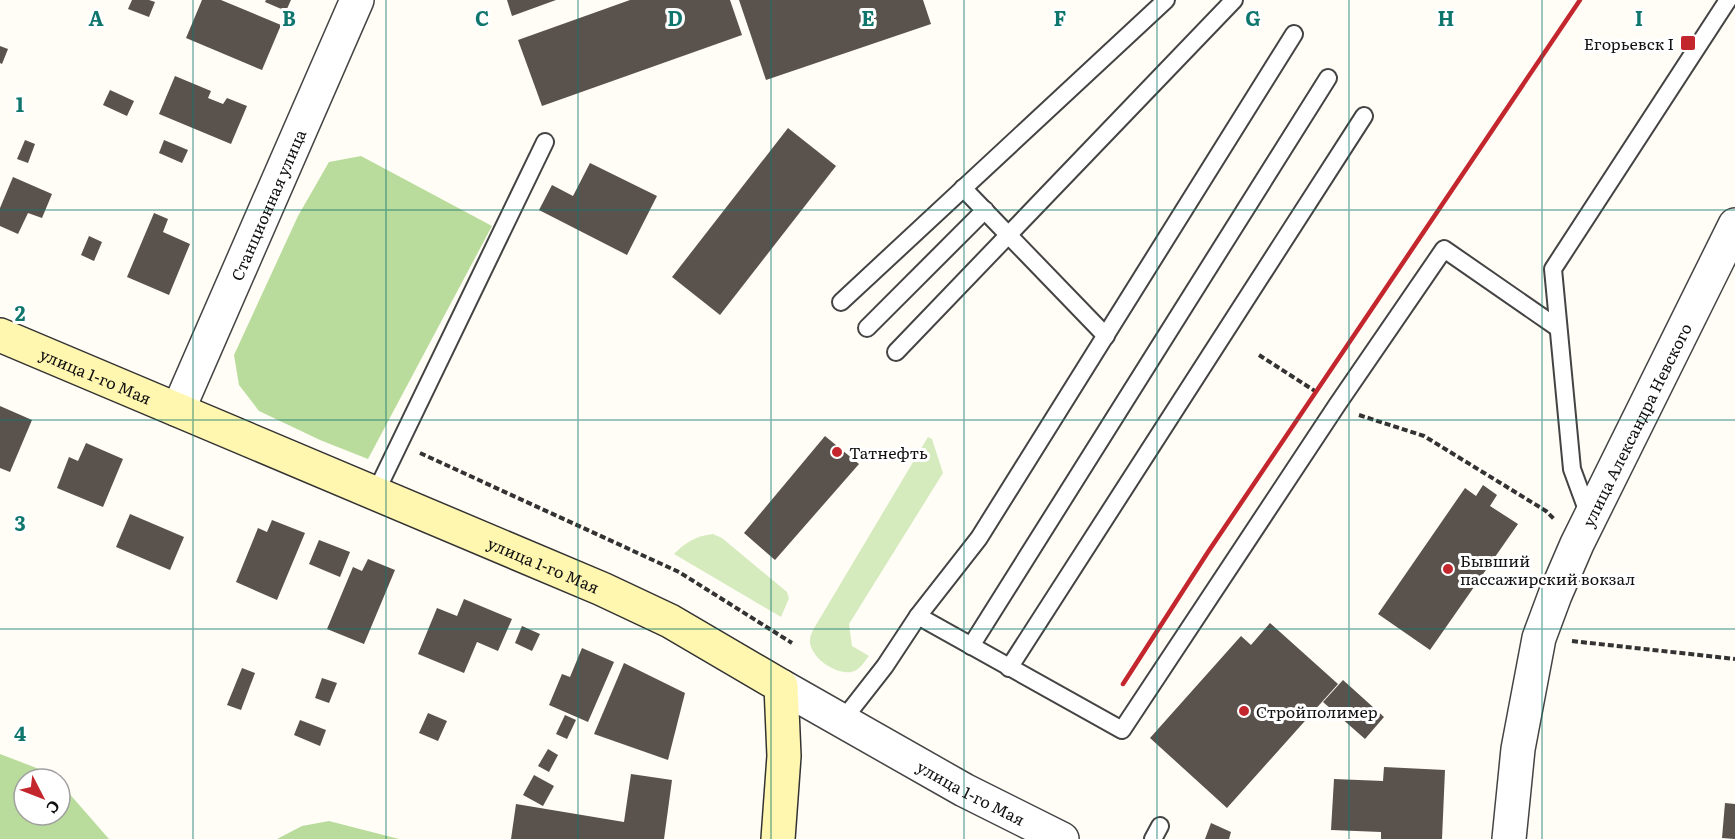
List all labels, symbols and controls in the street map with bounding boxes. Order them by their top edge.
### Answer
text: A [88,2,104,32]
text: B [282,2,296,32]
text: C [475,2,489,32]
text: D [667,2,683,32]
text: E [861,2,875,32]
text: F [1054,2,1067,32]
text: G [1245,2,1261,32]
text: H [1438,2,1454,32]
text: I [1635,2,1643,32]
place label: Егорьевск I [1584,31,1674,55]
marker: Егорьевск I [1679,34,1697,52]
text: 1 [16,88,24,118]
street label: Станционная улица [224,125,311,284]
text: 2 [15,297,26,327]
street label: улица Александра Невского [1575,319,1697,531]
street label: улица 1-го Мая [36,341,155,410]
place label: Татнефть [849,440,928,464]
marker: Татнефть [830,445,844,459]
text: 3 [14,507,26,537]
street label: улица 1-го Мая [484,530,603,599]
place label: Бывший пассажирский вокзал [1460,548,1635,590]
marker: Бывший пассажирский вокзал [1441,562,1455,576]
place label: Стройполимер [1256,699,1378,723]
marker: Стройполимер [1237,704,1251,718]
text: 4 [14,717,26,747]
street label: улица 1-го Мая [913,754,1029,831]
north arrow [12,767,72,827]
text: С [41,795,67,820]

